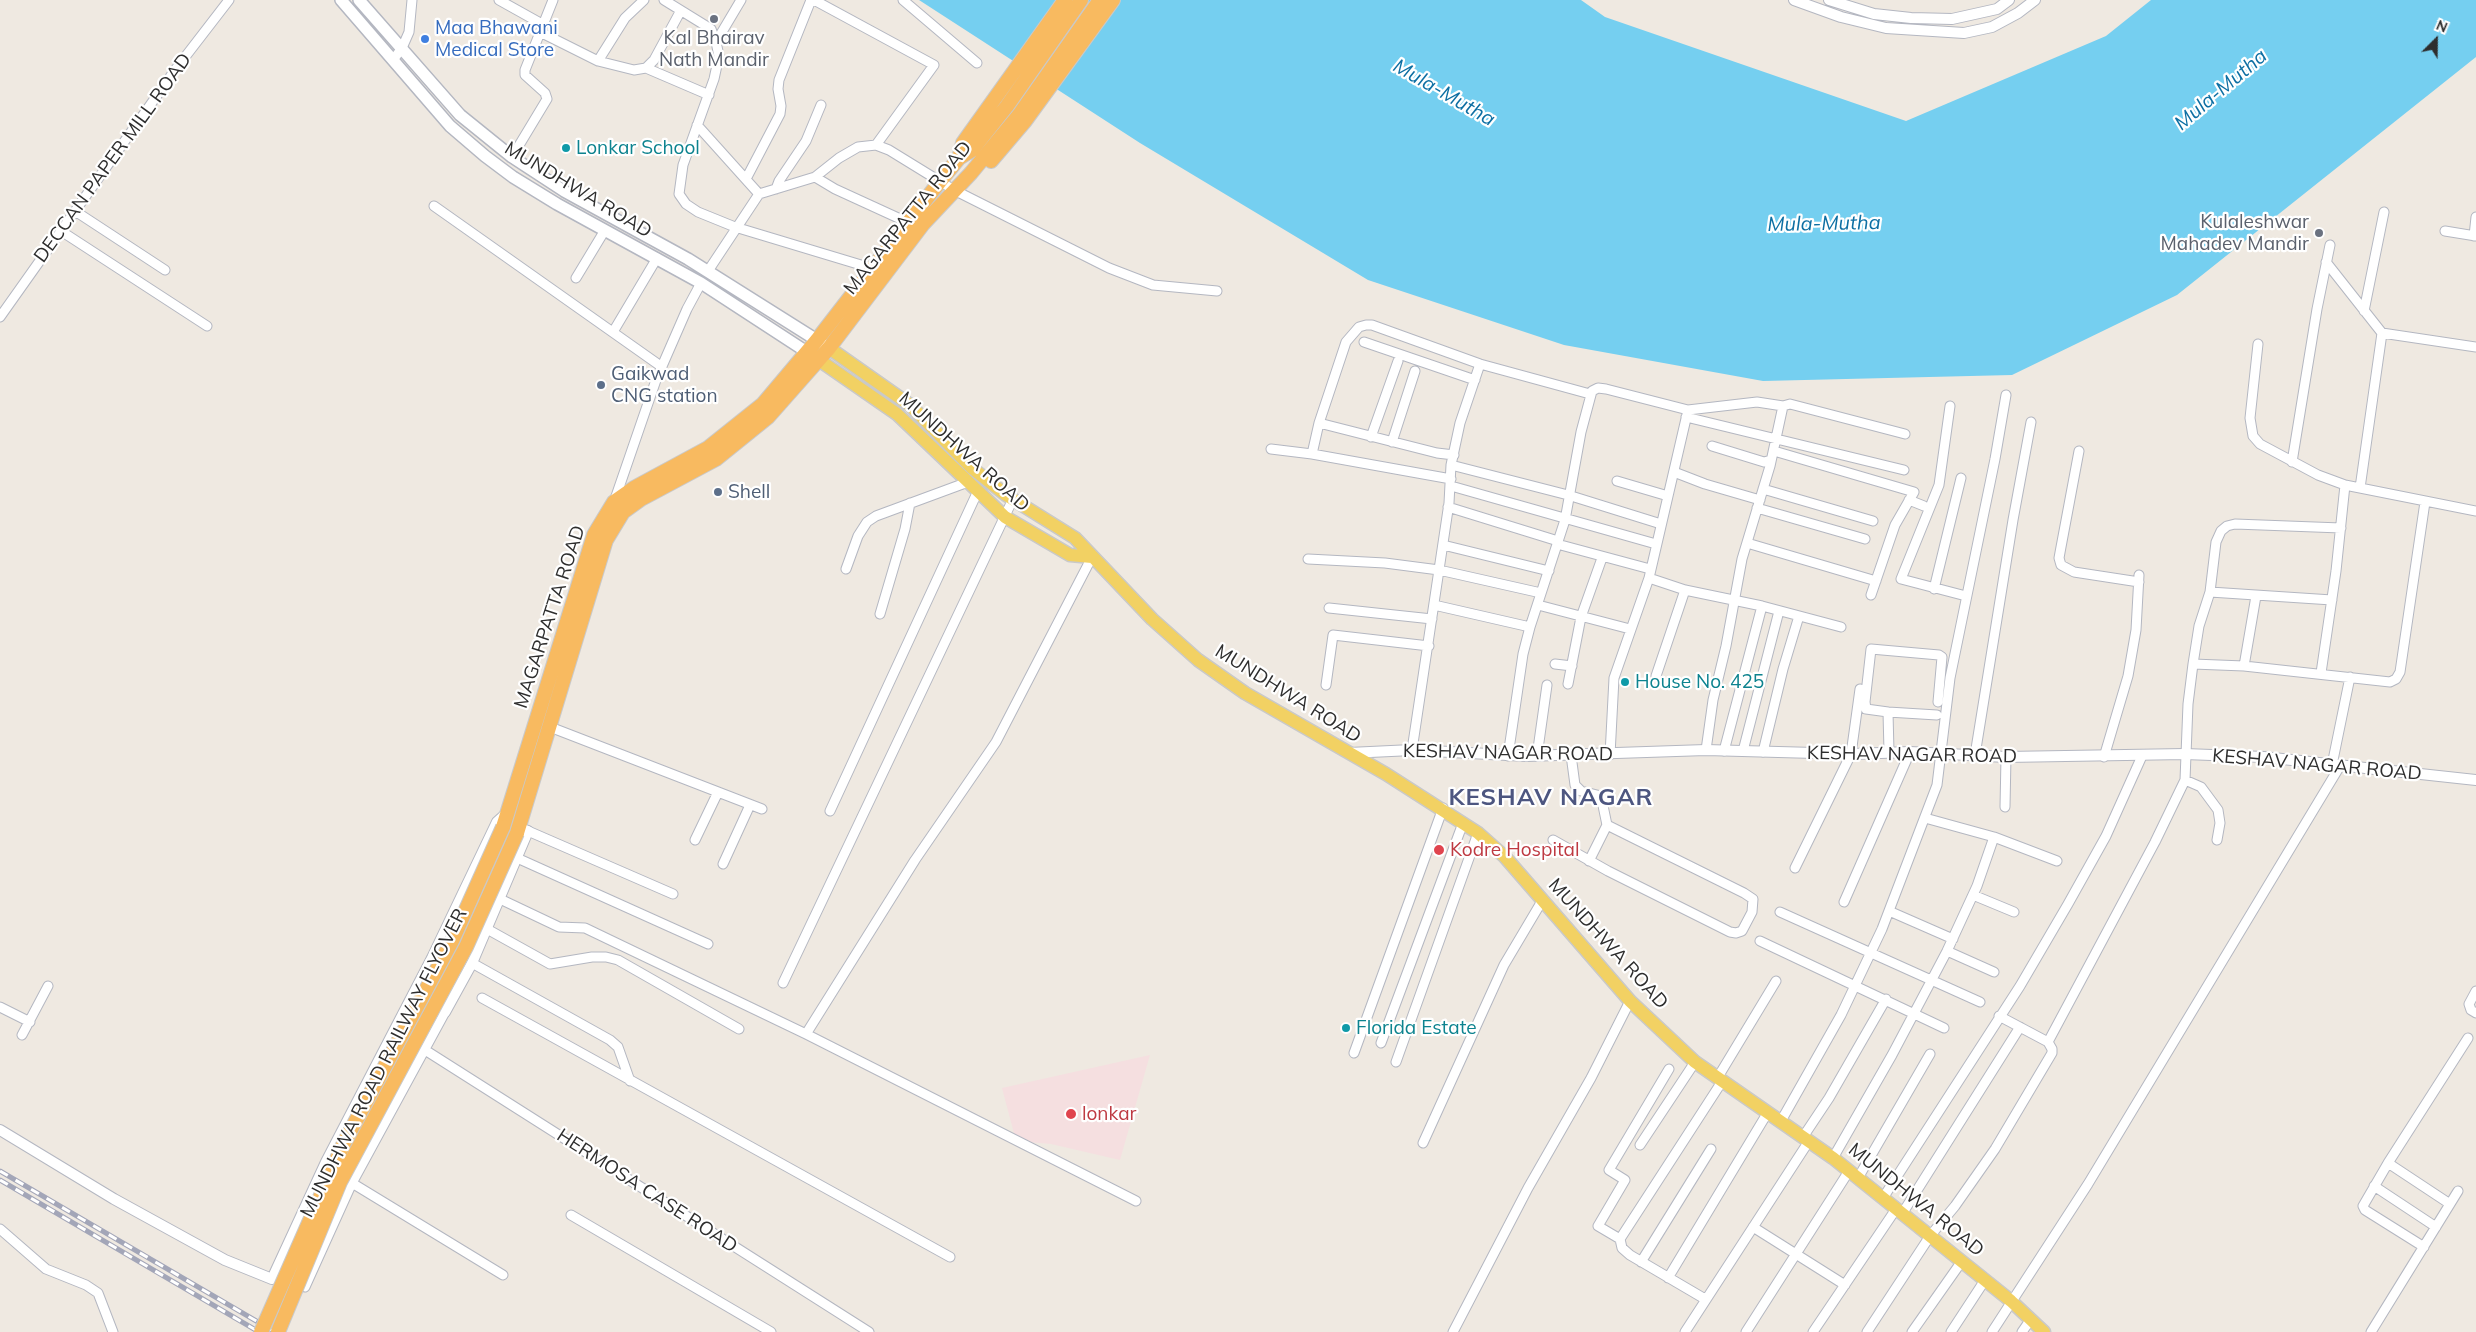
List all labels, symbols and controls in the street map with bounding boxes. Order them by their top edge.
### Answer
marker: Kal Bhairav Nath Mandir [708,13,720,25]
north arrow [2411,15,2461,65]
text: N [2433,16,2450,37]
place label: Maa Bhawani Medical Store [435,17,558,61]
place label: Kal Bhairav Nath Mandir [659,27,769,71]
marker: Maa Bhawani Medical Store [419,33,431,45]
water label: Mula-Mutha [2170,44,2272,136]
street label: DECCAN PAPER MILL ROAD [29,49,197,267]
water label: Mula-Mutha [1389,54,1499,132]
street label: MUNDHWA ROAD [500,137,656,243]
place label: Lonkar School [576,137,700,159]
street label: MAGARPATTA ROAD [839,137,977,299]
marker: Lonkar School [560,142,572,154]
water label: Mula-Mutha [1767,211,1881,237]
place label: Kulaleshwar Mahadev Mandir [2160,211,2309,255]
marker: Kulaleshwar Mahadev Mandir [2313,227,2325,239]
place label: Gaikwad CNG station [611,363,718,407]
marker: Gaikwad CNG station [595,379,607,391]
street label: MUNDHWA ROAD [894,387,1034,517]
place label: Shell [728,481,770,503]
marker: Shell [712,486,724,498]
street label: MAGARPATTA ROAD [510,523,590,711]
street label: MUNDHWA ROAD [1211,640,1365,748]
place label: House No. 425 [1635,671,1764,693]
marker: House No. 425 [1619,676,1631,688]
street label: KESHAV NAGAR ROAD [1403,740,1613,766]
street label: KESHAV NAGAR ROAD [1807,742,2017,768]
street label: KESHAV NAGAR ROAD [2211,744,2423,786]
district label: KESHAV NAGAR [1447,784,1655,812]
place label: Kodre Hospital [1450,839,1579,861]
marker: Kodre Hospital [1432,843,1446,857]
street label: MUNDHWA ROAD [1543,874,1673,1014]
street label: MUNDHWA ROAD RAILWAY FLYOVER [296,905,472,1221]
place label: Florida Estate [1356,1017,1477,1039]
marker: Florida Estate [1340,1022,1352,1034]
place label: lonkar [1082,1103,1136,1125]
marker: lonkar [1064,1107,1078,1121]
street label: HERMOSA CASE ROAD [552,1124,742,1258]
street label: MUNDHWA ROAD [1844,1138,1988,1262]

